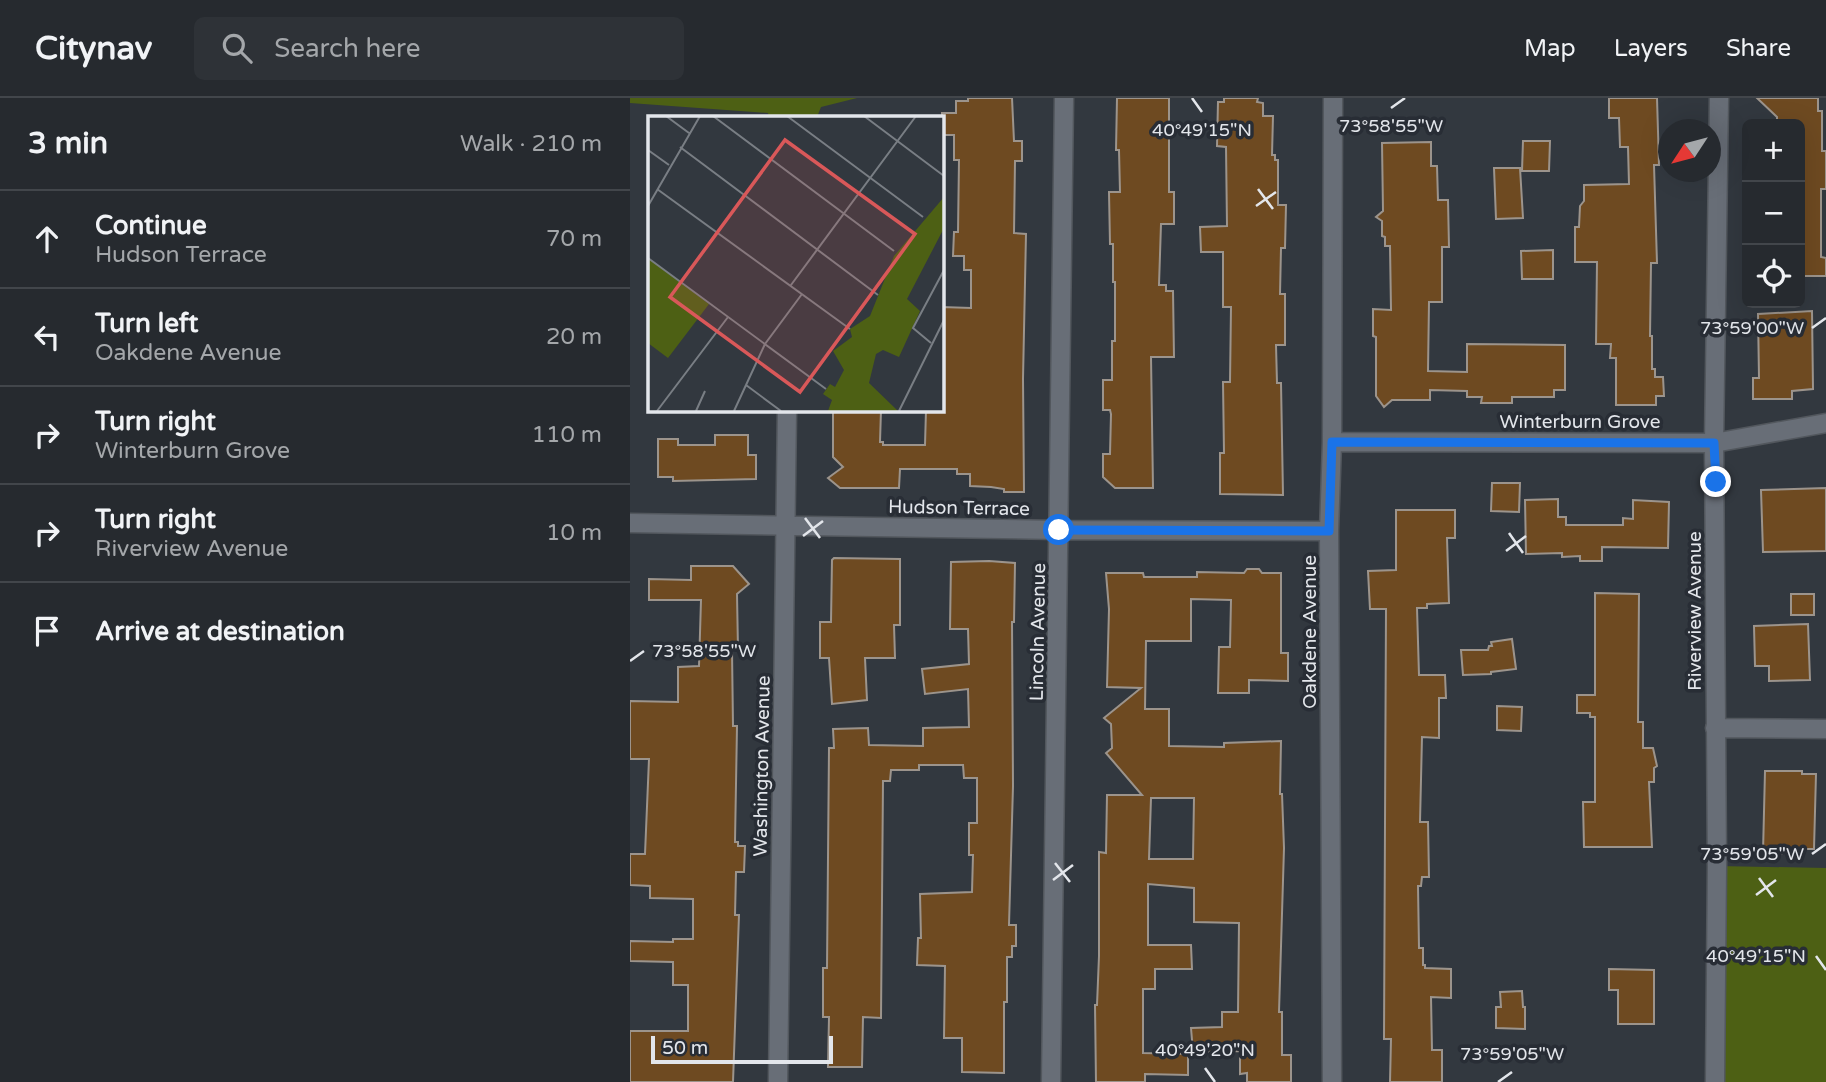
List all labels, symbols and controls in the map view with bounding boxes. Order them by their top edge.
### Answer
search box [194,17,684,80]
text: Citynav [35,29,152,68]
icon: search [218,29,256,67]
text: Search here [274,33,420,64]
text: Map [1524,34,1576,63]
text: Layers [1614,34,1688,63]
text: Share [1726,34,1791,63]
text: 73°58'55"W [1339,115,1443,137]
inset map [648,116,943,411]
text: 40°49'15"N [1152,119,1252,141]
north arrow [1658,119,1721,182]
map controls [1742,119,1805,308]
button: + [1742,119,1805,182]
text: 3 min [28,125,108,162]
text: Walk · 210 m [460,130,602,158]
button: − [1742,182,1805,245]
text: Continue [95,210,207,241]
icon: ahead [28,220,66,258]
text: 70 m [546,225,602,253]
text: Hudson Terrace [95,241,267,269]
button: locate [1742,245,1805,308]
text: Turn left [95,308,198,339]
text: 73°59'00"W [1700,317,1804,339]
icon: left [28,318,66,356]
text: 20 m [546,323,602,351]
text: Oakdene Avenue [95,339,282,367]
text: Turn right [95,406,216,437]
street label: Winterburn Grove [1499,411,1661,433]
icon: right [28,416,66,454]
text: 110 m [532,421,602,449]
text: Winterburn Grove [95,437,290,465]
route end [1700,466,1731,497]
street label: Hudson Terrace [888,496,1030,520]
text: Turn right [95,504,216,535]
icon: right [28,514,66,552]
route start [1043,514,1074,545]
text: 10 m [546,519,602,547]
street label: Riverview Avenue [1684,531,1706,691]
text: Riverview Avenue [95,535,288,563]
street label: Oakdene Avenue [1299,555,1321,709]
street label: Lincoln Avenue [1026,563,1050,701]
icon: arrive [28,612,66,650]
text: Arrive at destination [95,616,345,647]
text: 73°58'55"W [652,640,756,662]
street label: Washington Avenue [749,675,775,857]
text: 73°59'05"W [1700,843,1804,865]
text: 40°49'15"N [1706,945,1806,967]
scale bar [651,1033,833,1065]
text: 50 m [662,1037,708,1059]
text: 40°49'20"N [1155,1039,1255,1061]
text: 73°59'05"W [1460,1043,1564,1065]

